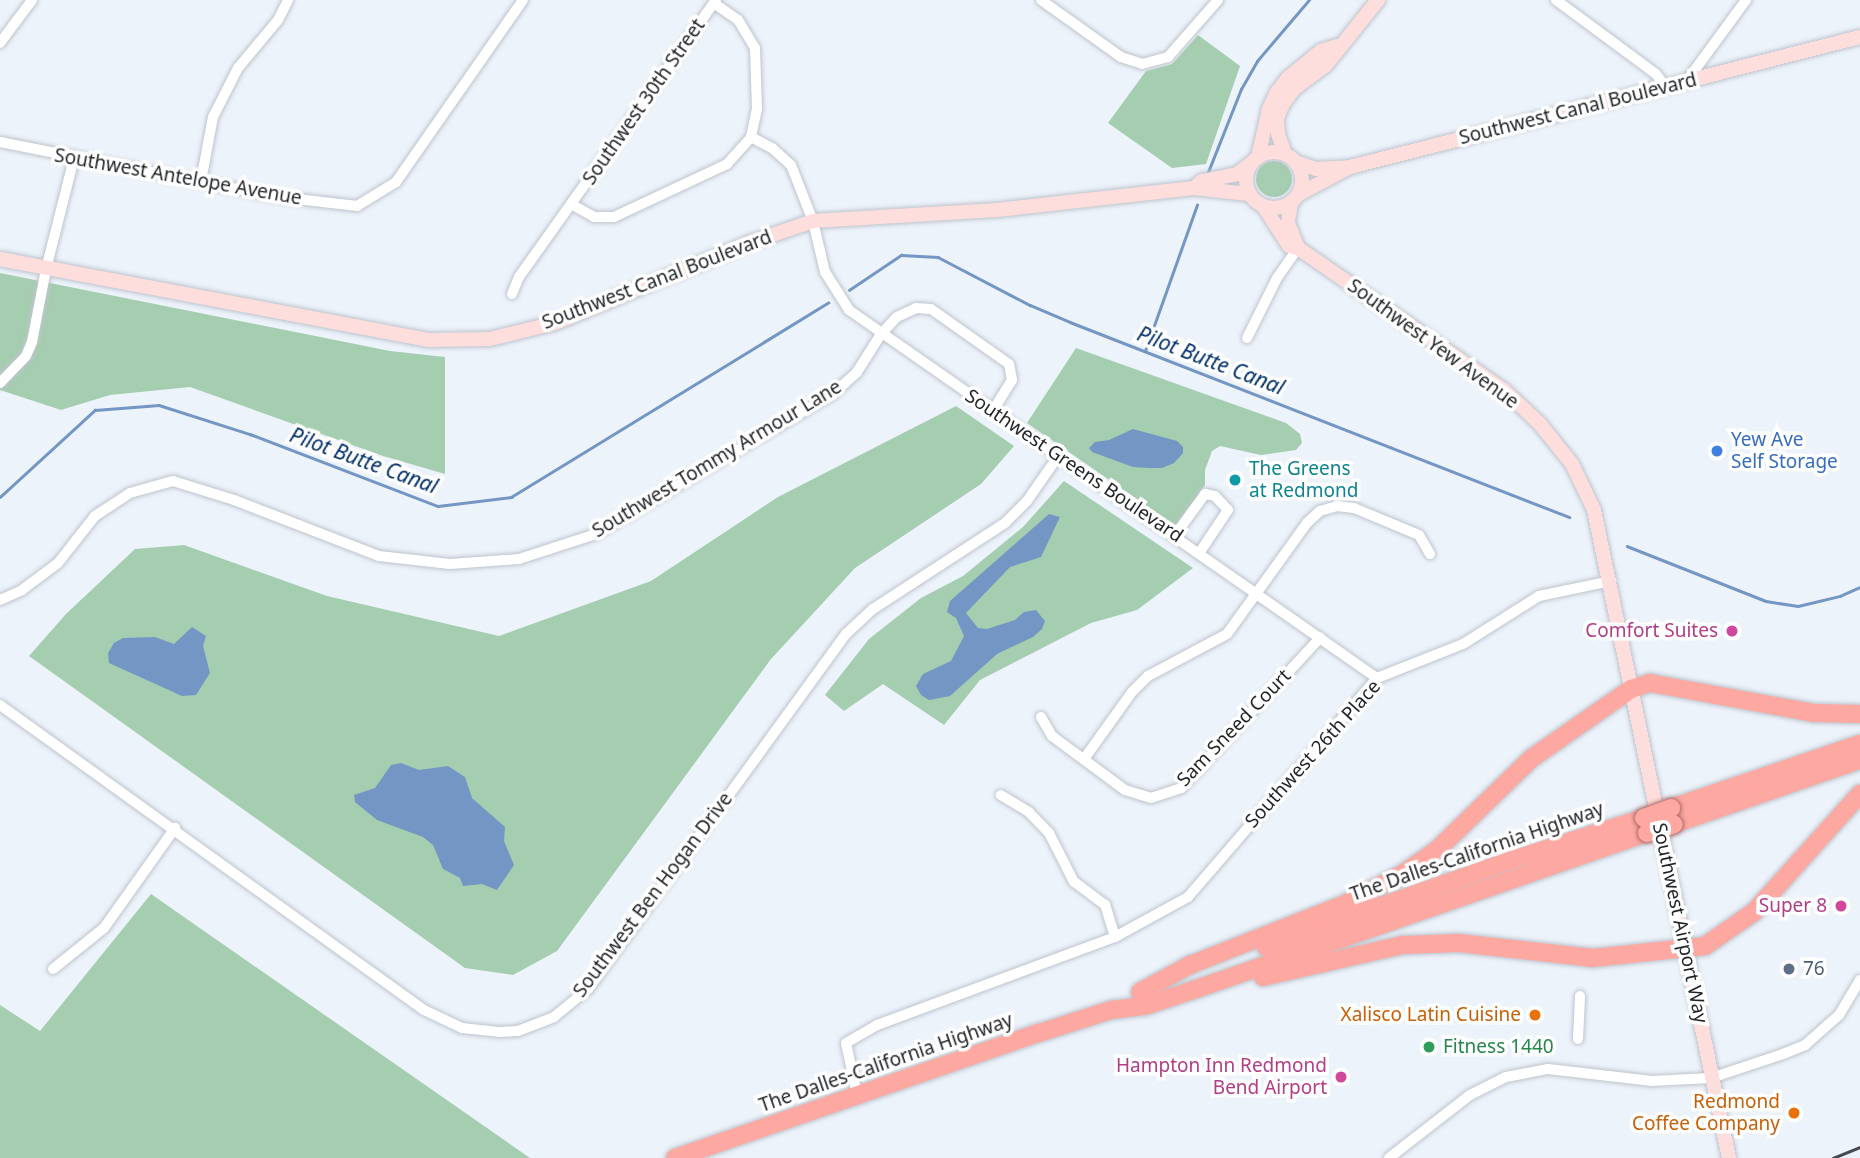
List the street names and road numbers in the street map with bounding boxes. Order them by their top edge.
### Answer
street label: Southwest 30th Street [578,15,710,189]
street label: Southwest Canal Boulevard [1457,68,1699,150]
street label: Southwest Antelope Avenue [53,144,303,210]
street label: Southwest Canal Boulevard [539,226,775,334]
street label: Southwest Yew Avenue [1343,274,1523,414]
street label: Southwest Tommy Armour Lane [588,375,846,543]
street label: Southwest Greens Boulevard [961,385,1187,547]
street label: Sam Sneed Court [1172,665,1296,791]
street label: Southwest 26th Place [1241,675,1385,833]
street label: Southwest Ben Hogan Drive [569,788,737,1002]
street label: The Dalles-California Highway [1347,798,1607,906]
street label: Southwest Airport Way [1648,821,1712,1025]
street label: The Dalles-California Highway [756,1009,1016,1117]

